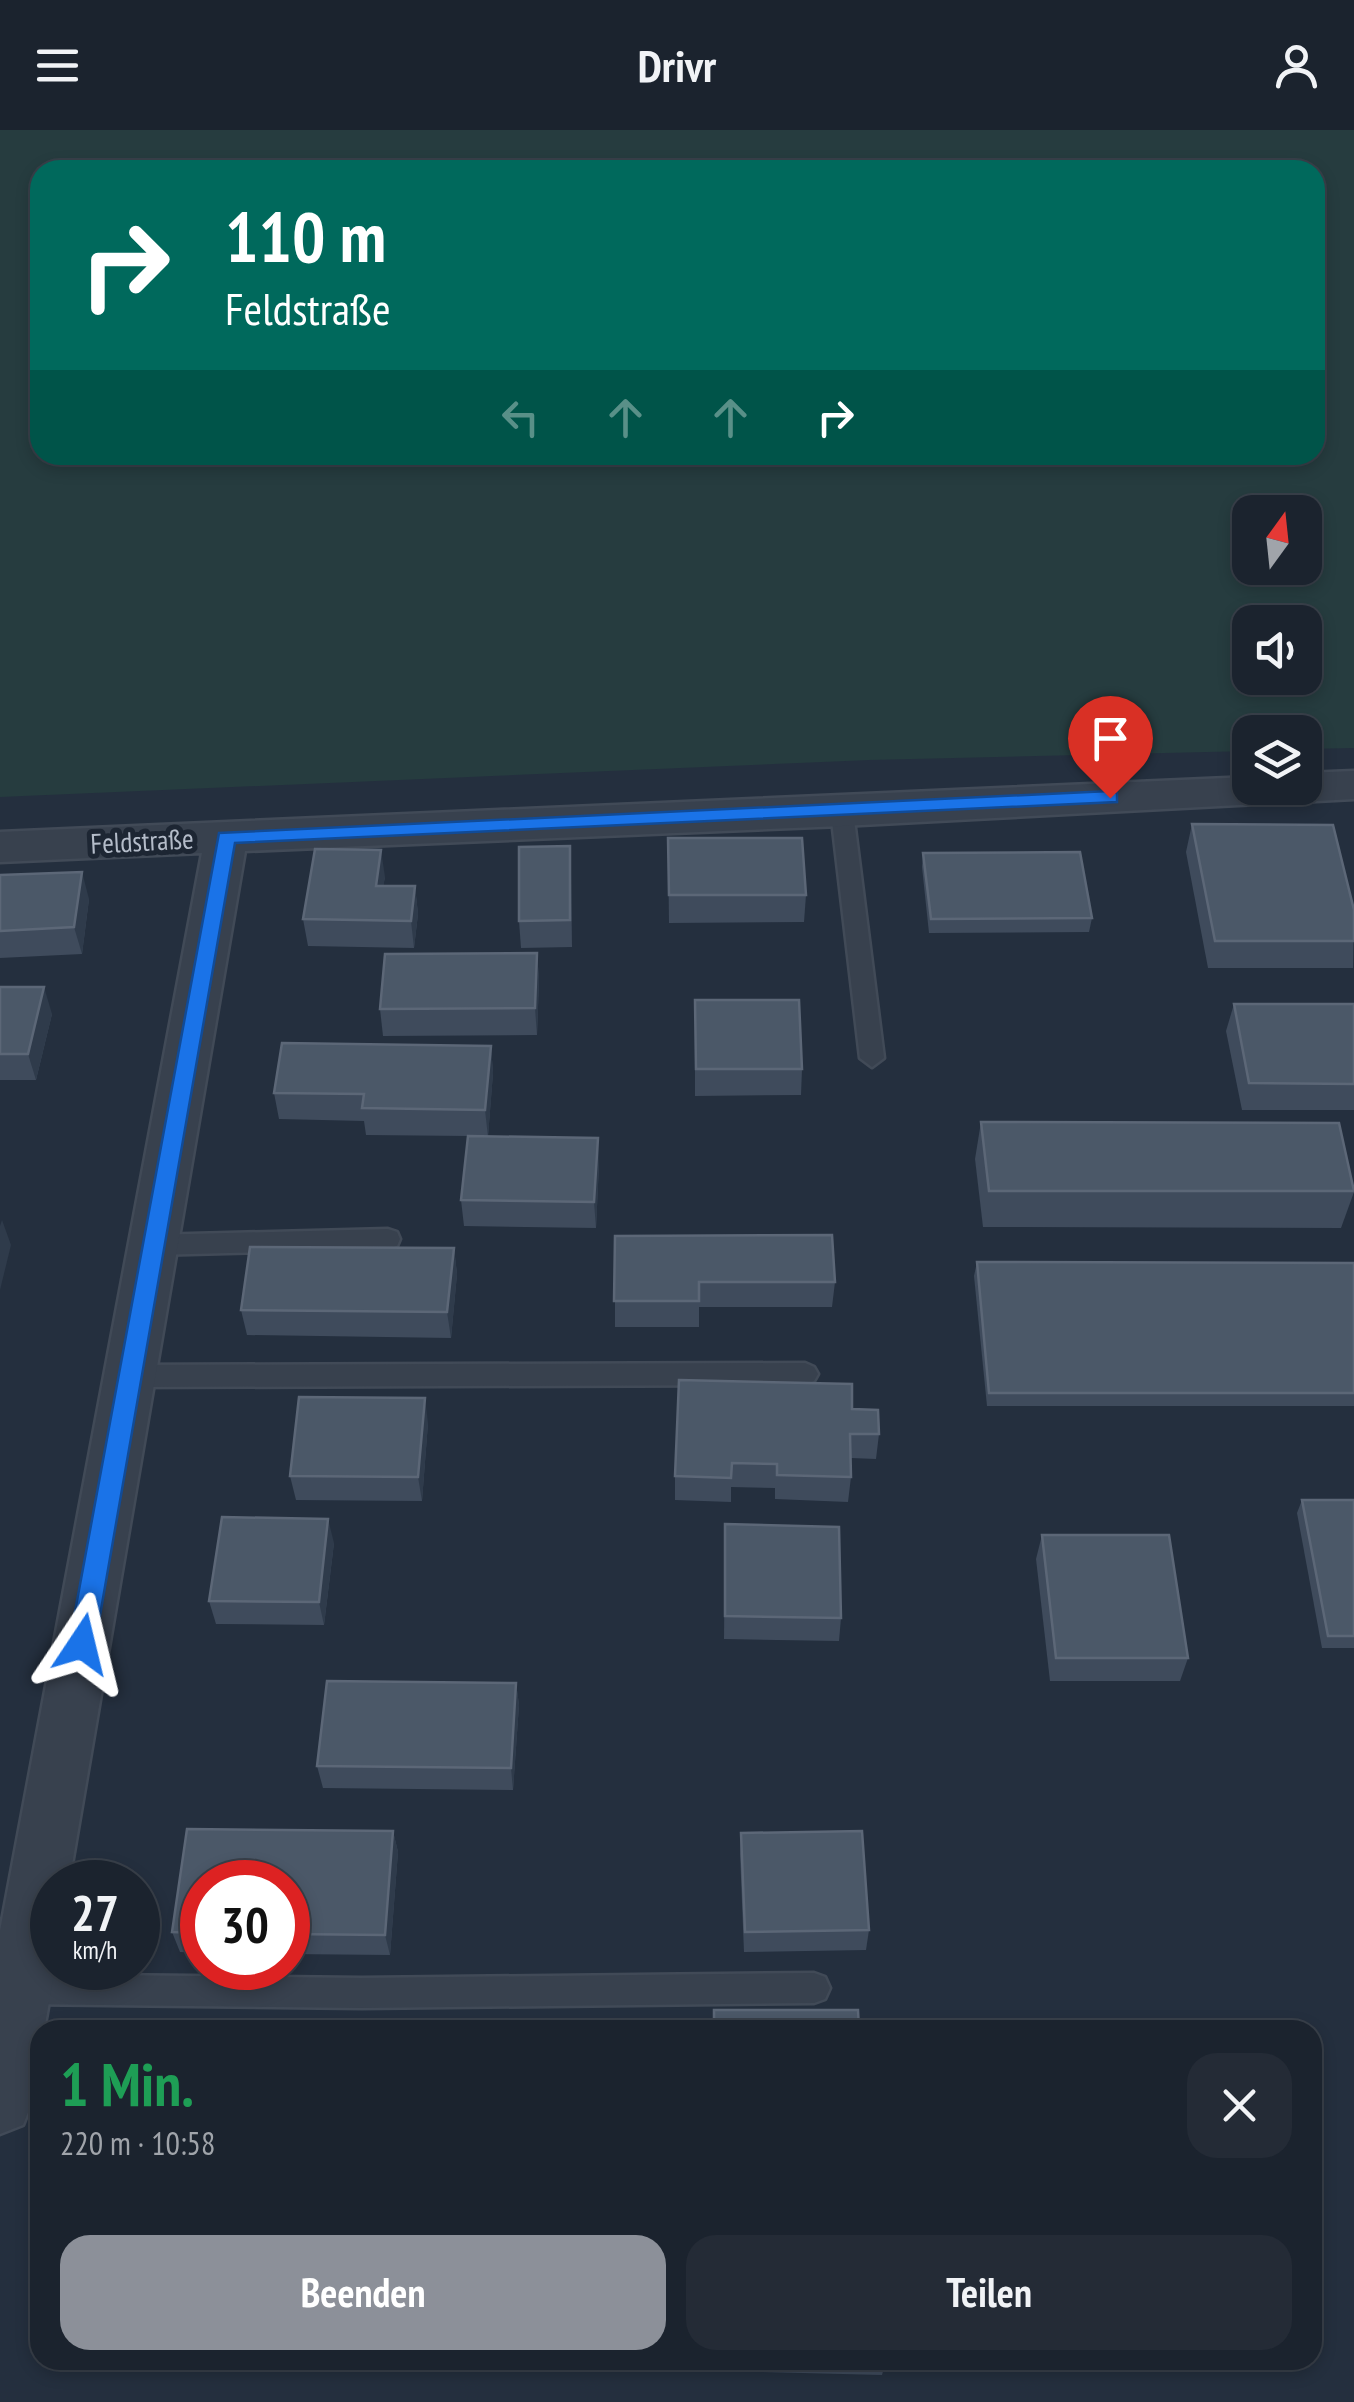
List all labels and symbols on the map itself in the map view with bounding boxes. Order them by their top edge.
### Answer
north arrow [1232,495,1322,585]
pin [1068,696,1153,799]
street label: Feldstraße [90,819,194,862]
position arrow [30,1592,134,1696]
speed limit sign: 30 [180,1860,310,1990]

